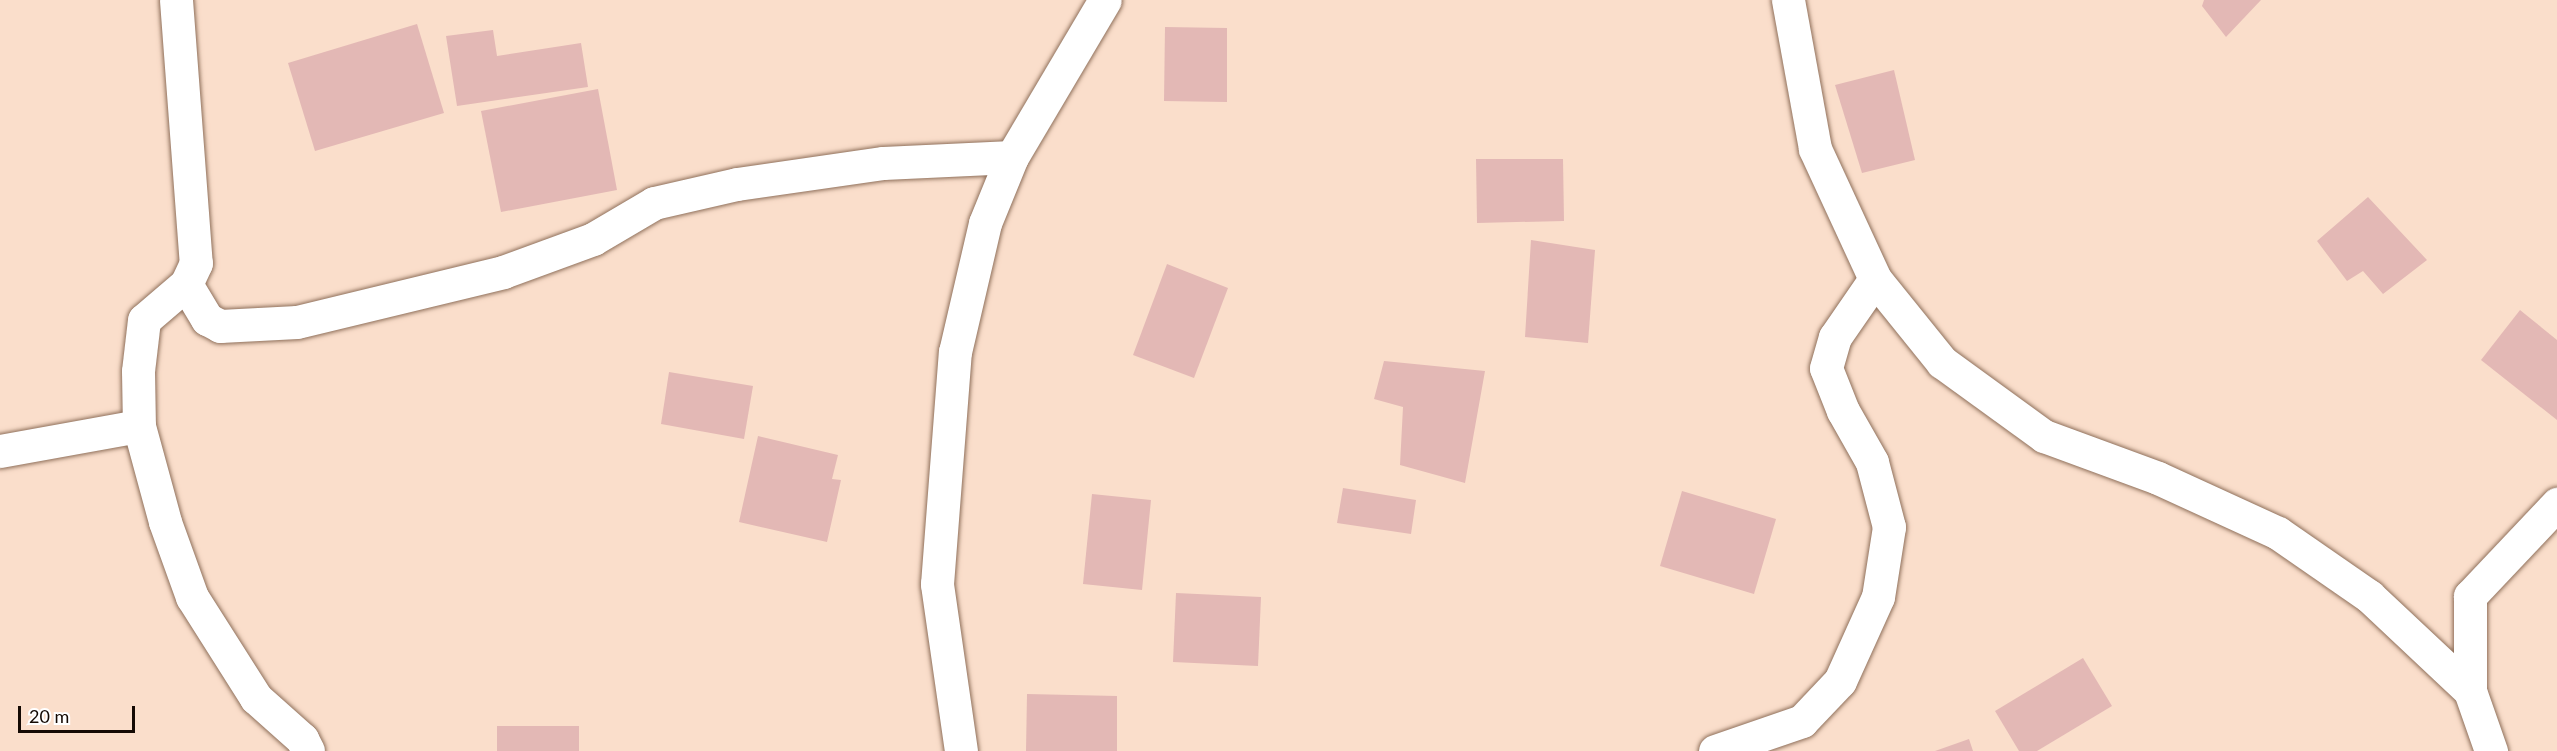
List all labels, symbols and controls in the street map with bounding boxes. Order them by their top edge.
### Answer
scale bar [21,694,138,732]
text: 20 m [29,705,69,727]

